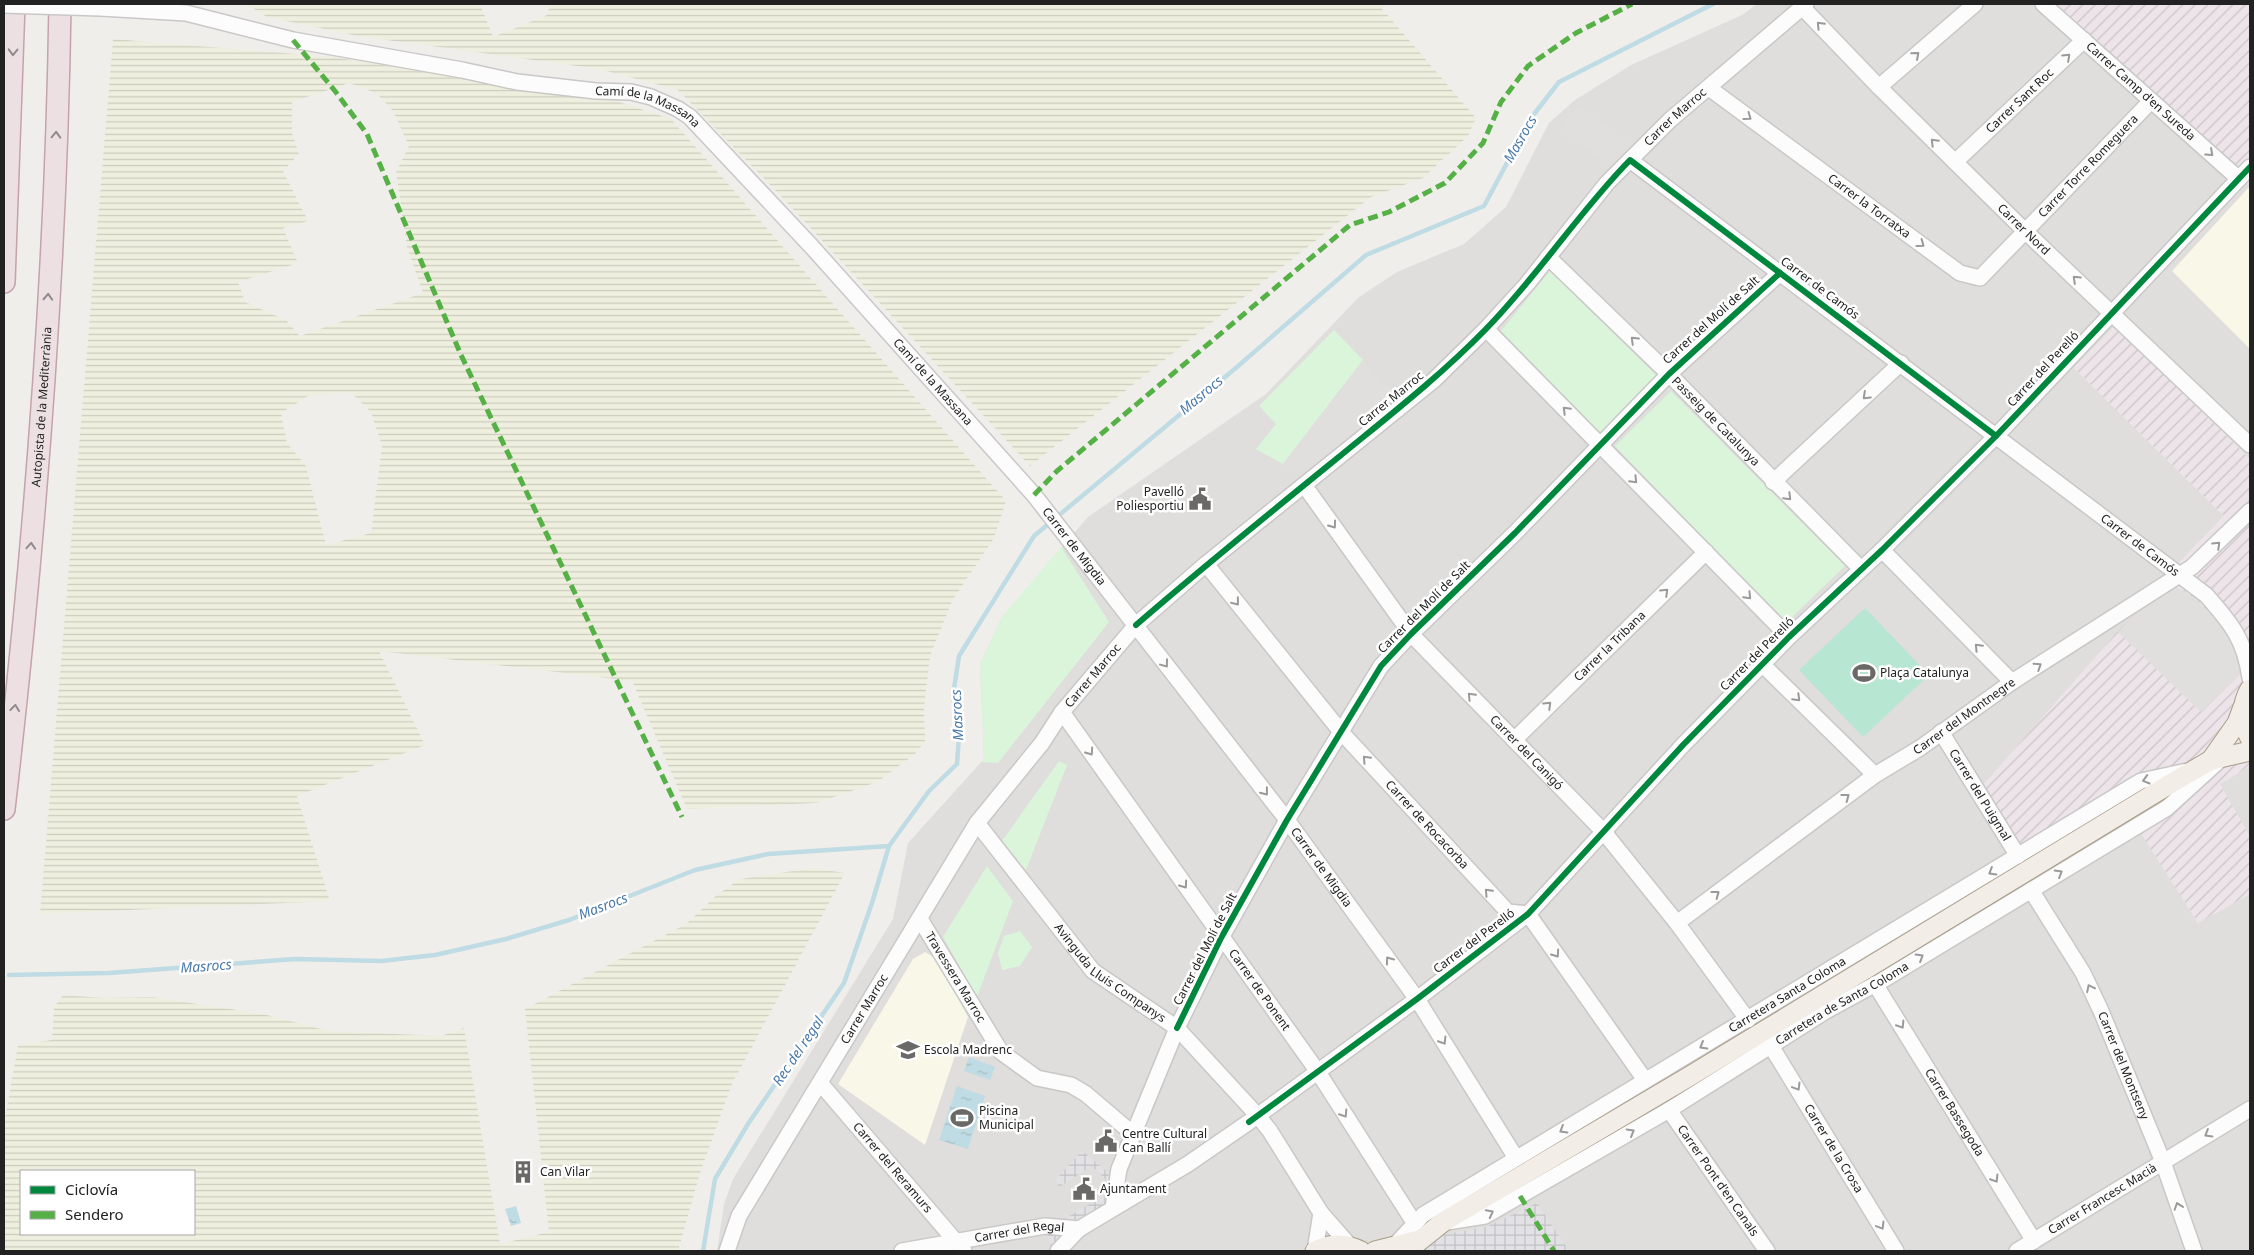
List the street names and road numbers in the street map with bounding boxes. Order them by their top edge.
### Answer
street label: Carrer Camp d'en Sureda [2083,37,2199,144]
street label: Carrer Sant Roc [1982,64,2057,137]
street label: Camí de la Massana [595,82,704,131]
street label: Carrer Marroc [1640,83,1710,150]
street label: Carrer Torre Romeguera [2034,110,2142,221]
street label: Carrer la Torratxa [1825,170,1914,242]
street label: Carrer Nord [1994,199,2054,259]
street label: Carrer de Camós [1777,252,1863,323]
street label: Carrer del Molí de Salt [1659,271,1763,368]
street label: Autopista de la Mediterrània [27,326,55,487]
street label: Carrer del Perelló [2003,327,2082,410]
street label: Camí de la Massana [889,334,977,429]
street label: Carrer Marroc [1355,367,1427,430]
street label: Passeig de Catalunya [1668,373,1764,470]
street label: Carrer de Migdia [1039,504,1110,589]
street label: Carrer de Camós [2097,509,2183,580]
street label: Carrer del Molí de Salt [1374,556,1474,657]
street label: Carrer la Tribana [1570,607,1649,685]
street label: Carrer del Perelló [1716,613,1797,694]
street label: Carrer Marroc [1060,640,1125,711]
street label: Carrer del Montnegre [1910,673,2019,758]
street label: Carrer del Canigó [1486,711,1567,794]
street label: Carrer del Puigmal [1945,745,2016,844]
street label: Carrer de Rocacorba [1382,776,1473,873]
street label: Carrer de Migdia [1287,824,1356,910]
street label: Carrer del Molí de Salt [1169,889,1241,1008]
street label: Carrer del Perelló [1429,904,1518,977]
street label: Avinguda Lluis Companys [1051,919,1170,1026]
street label: Travessera Marroc [922,928,990,1026]
street label: Carrer de Ponent [1225,945,1295,1034]
street label: Carretera Santa Coloma [1725,952,1849,1037]
street label: Carretera de Santa Coloma [1772,957,1912,1049]
street label: Carrer Marroc [836,970,892,1047]
street label: Carrer del Montseny [2094,1009,2154,1123]
street label: Carrer Bassegoda [1921,1065,1989,1159]
street label: Carrer de la Crosa [1800,1101,1868,1196]
street label: Carrer del Reramurs [849,1118,937,1216]
street label: Carrer Pont d'en Canals [1674,1121,1763,1240]
street label: Carrer Francesc Macià [2045,1159,2160,1238]
street label: Carrer del Regal [973,1217,1065,1246]

